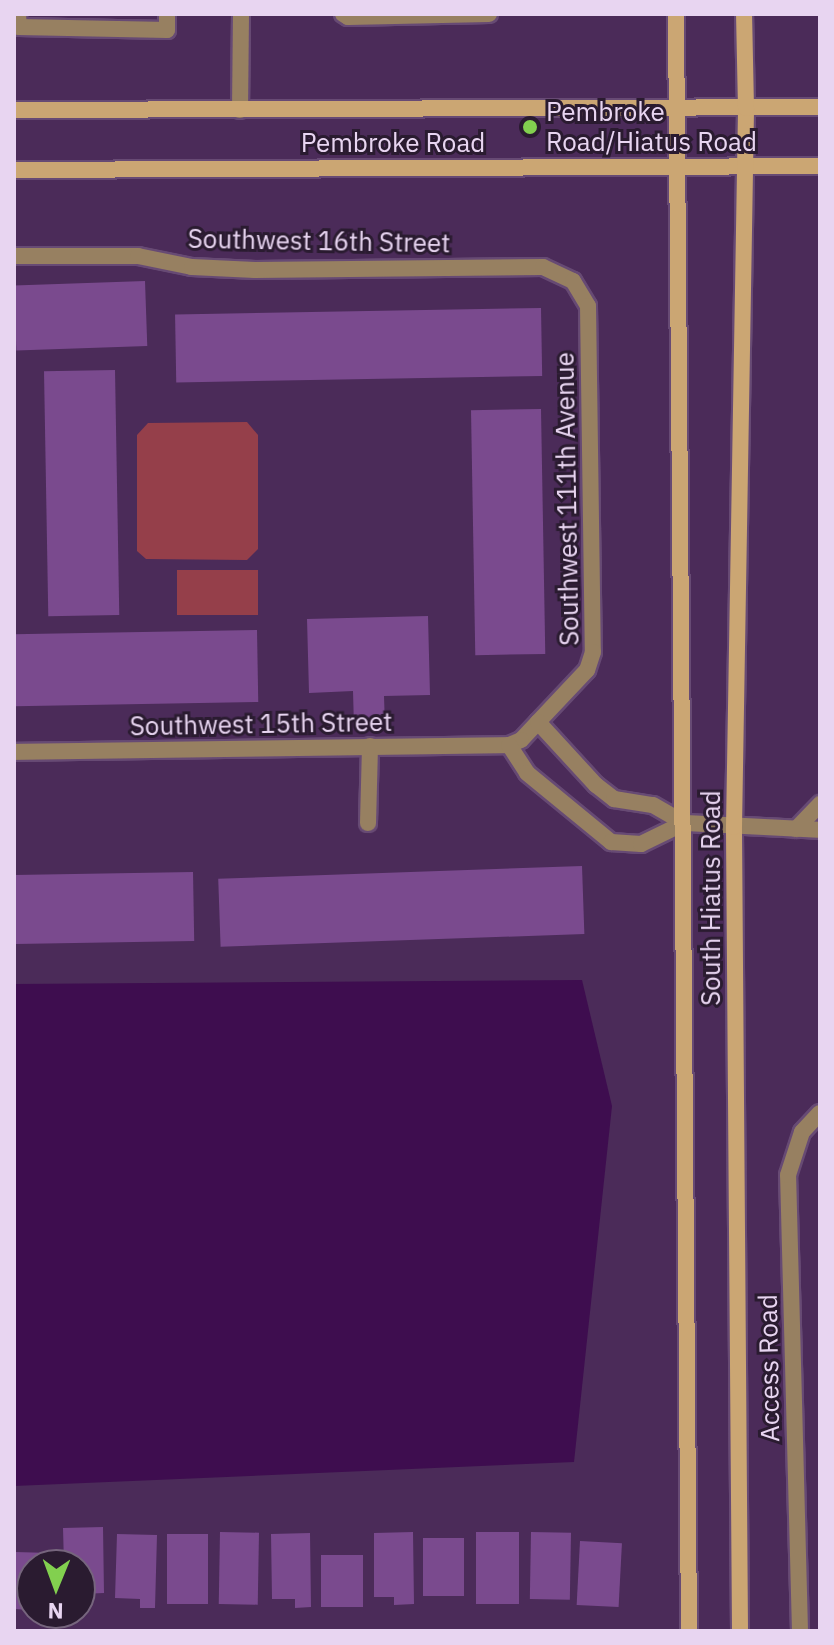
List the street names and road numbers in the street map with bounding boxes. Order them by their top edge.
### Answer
street label: Pembroke Road [301,127,485,159]
street label: Southwest 16th Street [187,223,451,259]
street label: Southwest 111th Avenue [549,352,585,646]
street label: Southwest 15th Street [129,706,393,742]
street label: South Hiatus Road [695,790,727,1006]
street label: Access Road [752,1294,786,1442]

